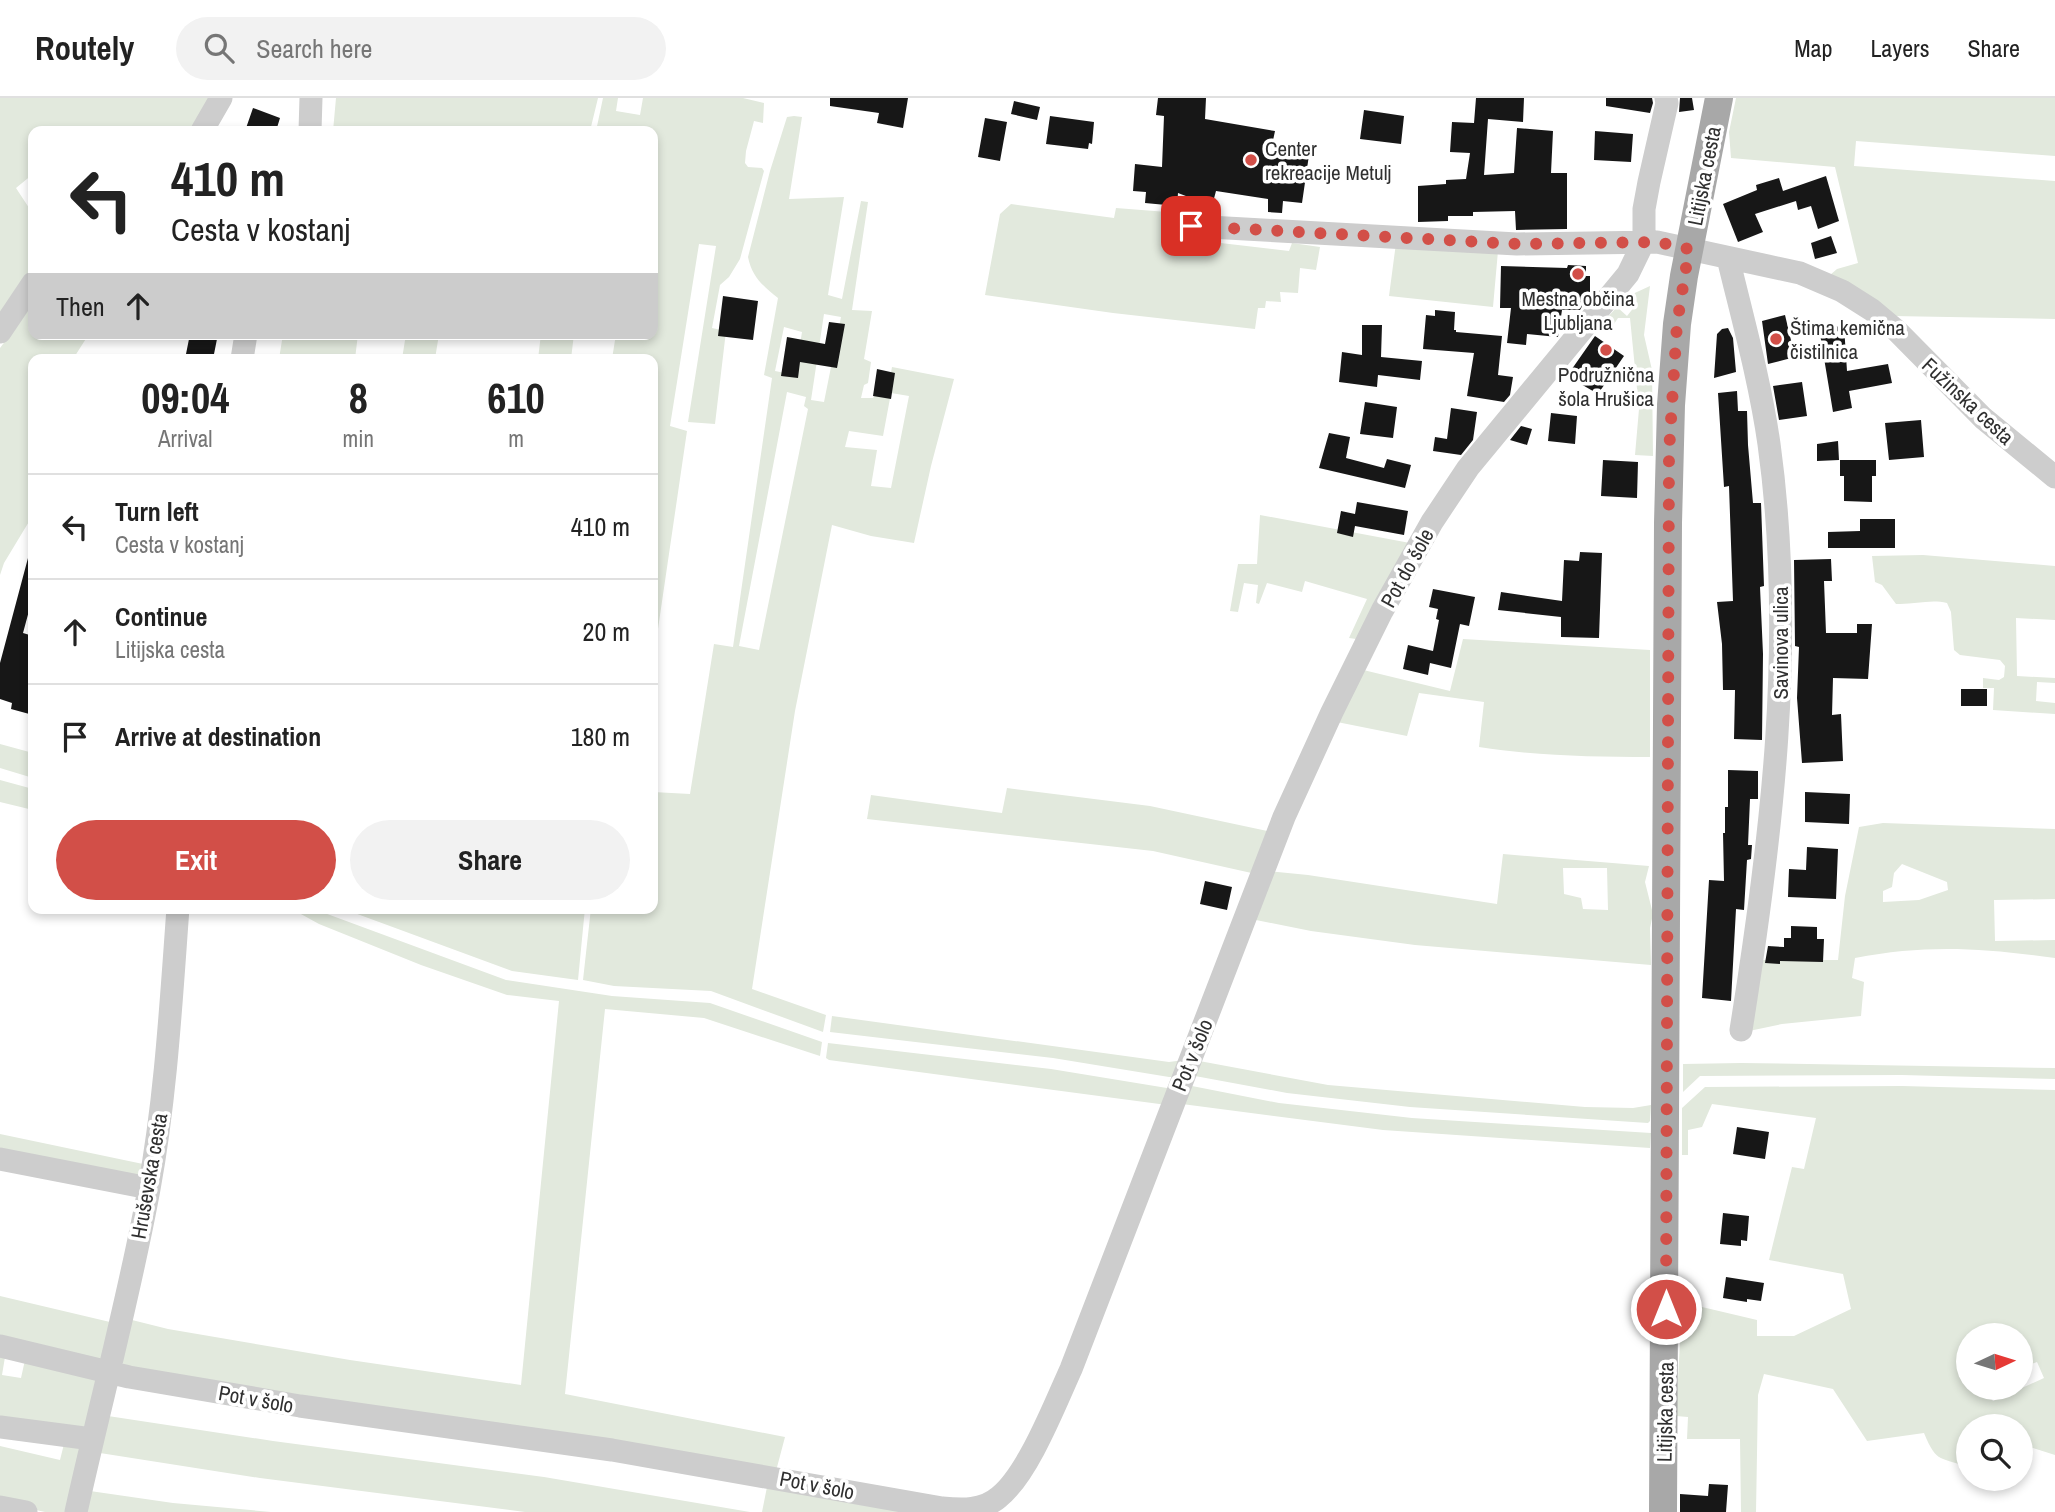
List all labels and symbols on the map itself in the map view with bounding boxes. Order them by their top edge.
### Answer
street label: Litijska cesta [1680,123,1728,228]
place label: Center rekreacije Metulj [1265,134,1391,187]
marker: Center rekreacije Metulj [1243,152,1259,168]
pin [1161,196,1221,256]
marker: Mestna občina Ljubljana [1570,266,1586,282]
place label: Mestna občina Ljubljana [1522,284,1635,337]
place label: Štima kemična čistilnica [1790,313,1905,366]
marker: Štima kemična čistilnica [1768,331,1784,347]
marker: Podružnična šola Hrušica [1598,342,1614,358]
street label: Fužinska cesta [1916,351,2021,451]
place label: Podružnična šola Hrušica [1558,360,1655,413]
street label: Pot do šole [1373,523,1441,613]
street label: Savinova ulica [1766,586,1795,699]
street label: Pot v šolo [1164,1015,1220,1095]
street label: Hruševska cesta [124,1110,174,1241]
position arrow [1629,1272,1703,1346]
north arrow [1956,1323,2034,1400]
street label: Litijska cesta [1650,1361,1680,1463]
street label: Pot v šolo [216,1378,296,1420]
street label: Pot v šolo [777,1464,857,1506]

